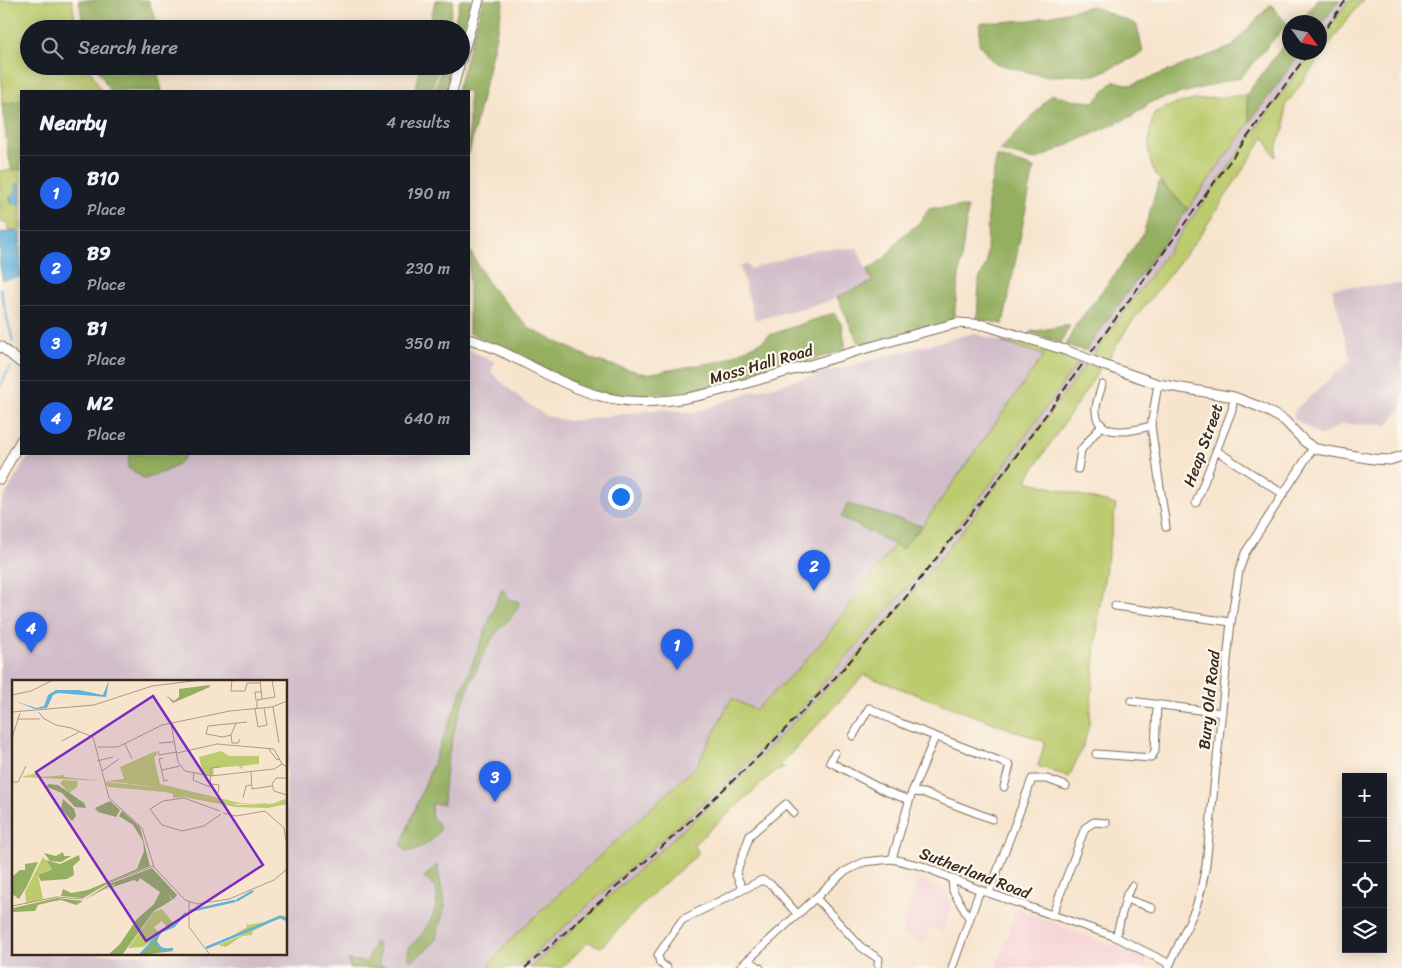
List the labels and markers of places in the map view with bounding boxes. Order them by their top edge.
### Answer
pin: 2 [798,550,830,591]
pin: 4 [15,612,47,653]
pin: 1 [661,629,693,670]
pin: 3 [479,761,511,802]

